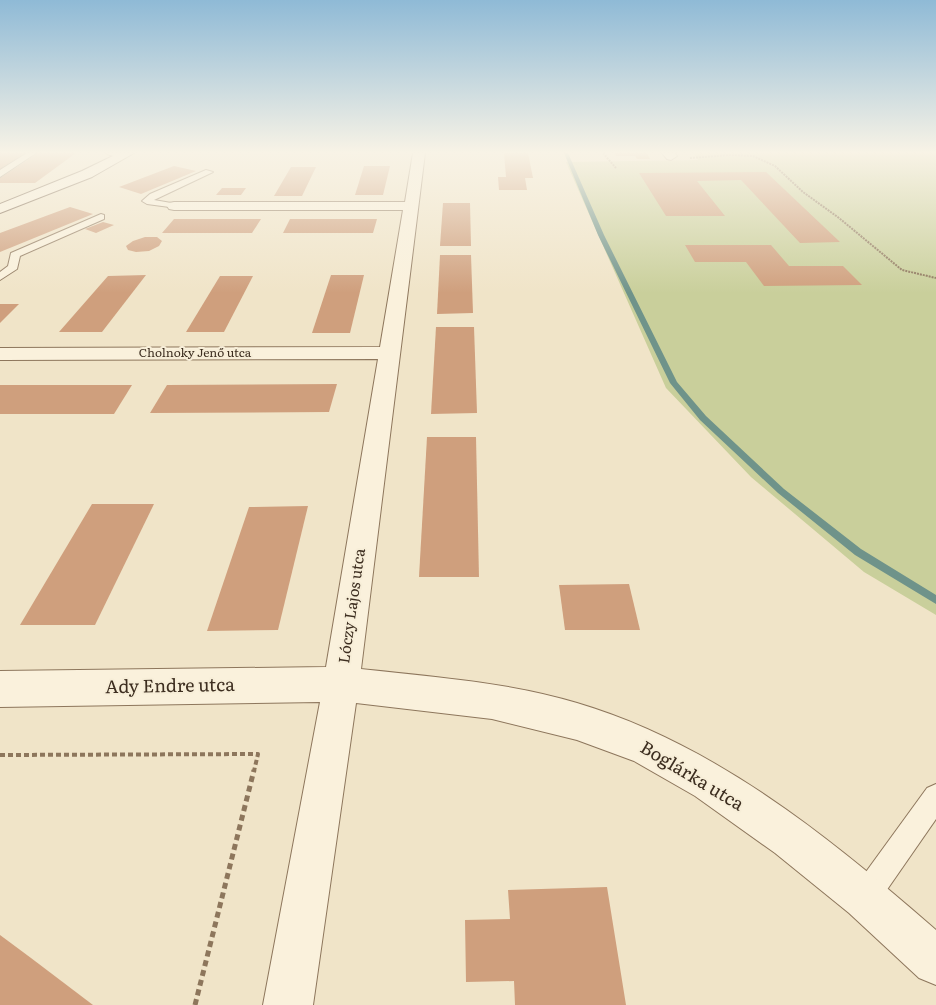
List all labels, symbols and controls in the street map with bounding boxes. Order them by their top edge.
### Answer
street label: Cholnoky Jenő utca [139,343,252,361]
street label: Lóczy Lajos utca [331,546,370,665]
street label: Ady Endre utca [105,670,235,699]
street label: Boglárka utca [636,733,750,817]

